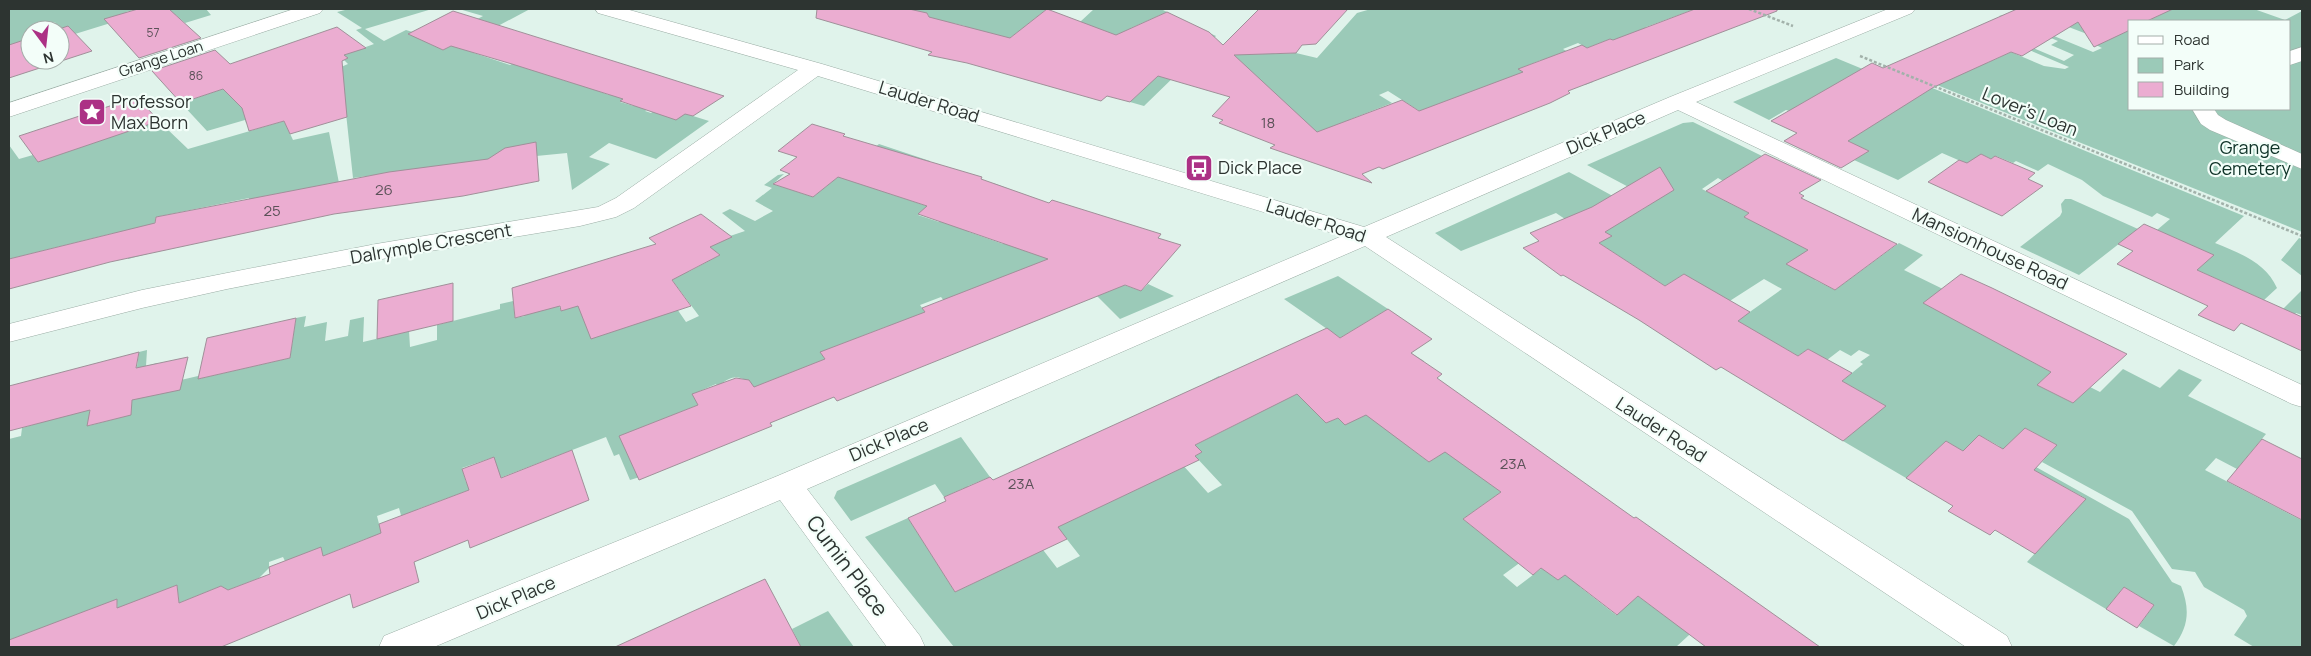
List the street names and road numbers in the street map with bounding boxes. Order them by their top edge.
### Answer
street label: Grange Loan [116,35,206,82]
street label: Lauder Road [876,74,982,128]
street label: Lover's Loan [1979,81,2082,141]
street label: Dick Place [1562,105,1649,160]
street label: Lauder Road [1263,193,1369,248]
street label: Mansionhouse Road [1909,201,2072,295]
street label: Dalrymple Crescent [348,217,513,269]
street label: Lauder Road [1611,391,1712,467]
street label: Dick Place [845,412,932,467]
street label: Cumin Place [801,509,895,622]
street label: Dick Place [472,570,559,625]

